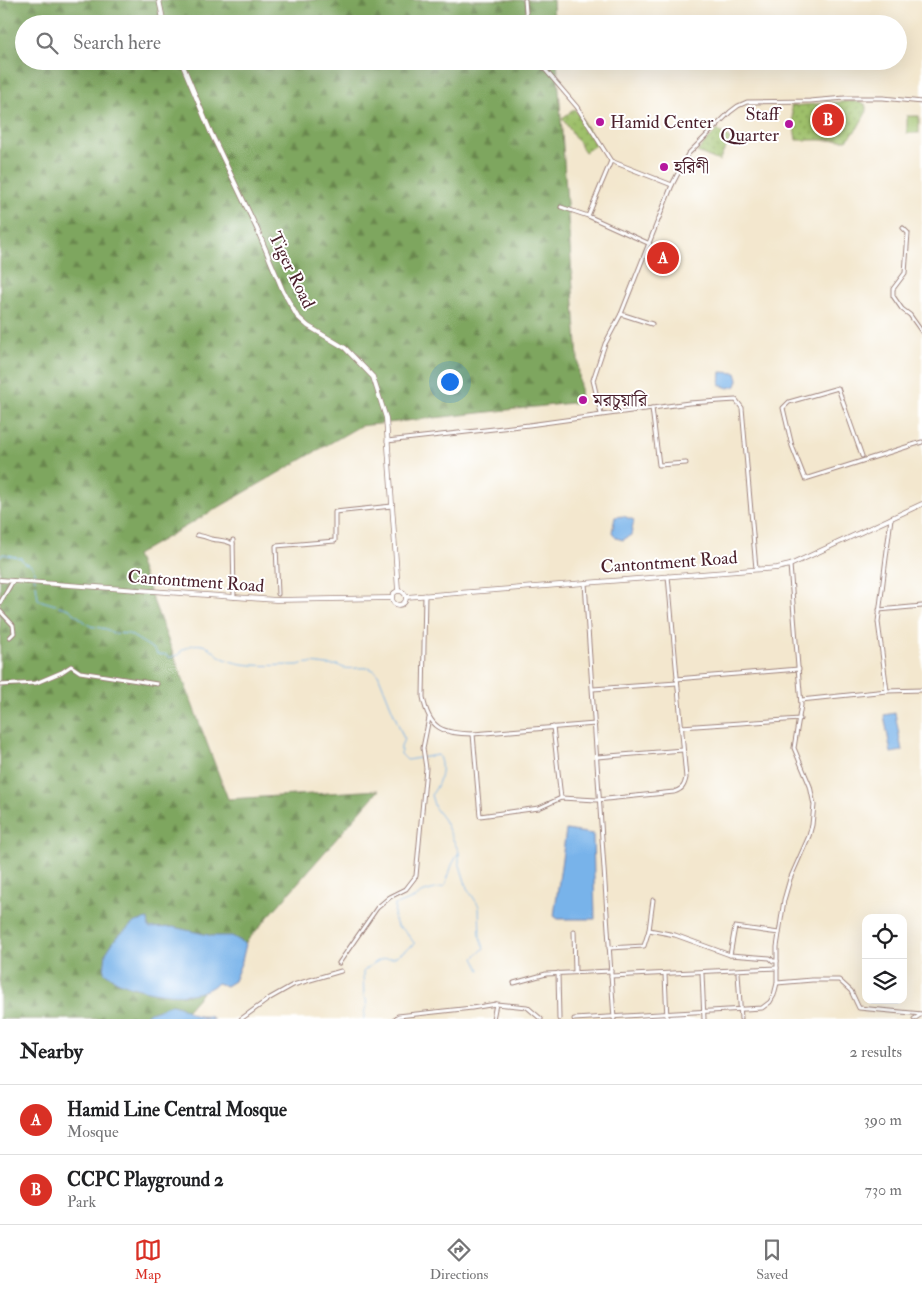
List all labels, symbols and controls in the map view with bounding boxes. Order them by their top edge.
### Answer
search box [15,15,907,70]
icon: search [33,29,61,57]
text: Search here [73,31,161,55]
pin: B [812,101,844,139]
place label: Staff Quarter [720,103,782,147]
place label: Hamid Center [610,111,714,134]
marker: Hamid Center [594,116,606,128]
marker: Staff Quarter [783,118,795,130]
place label: হরিণী [673,156,709,179]
marker: হরিণী [658,161,670,173]
street label: Tiger Road [263,228,320,312]
pin: A [647,239,679,277]
your location [437,369,463,395]
place label: মরচুয়ারি [592,389,648,412]
marker: মরচুয়ারি [577,394,589,406]
street label: Cantontment Road [600,546,738,579]
street label: Cantontment Road [127,565,265,598]
map controls [862,914,907,1004]
button: locate [862,914,907,959]
button: layers [862,959,907,1004]
text: Nearby [20,1038,83,1065]
text: 2 results [849,1042,902,1062]
text: Hamid Line Central Mosque [67,1098,287,1122]
text: A [31,1110,41,1130]
text: 390 m [864,1110,902,1130]
text: Mosque [67,1122,119,1142]
text: CCPC Playground 2 [67,1168,224,1192]
text: B [31,1180,41,1200]
text: 730 m [865,1180,902,1200]
text: Park [67,1192,96,1212]
tab: Map [134,1236,162,1283]
tab: Directions [430,1236,488,1283]
tab: Saved [756,1236,788,1283]

